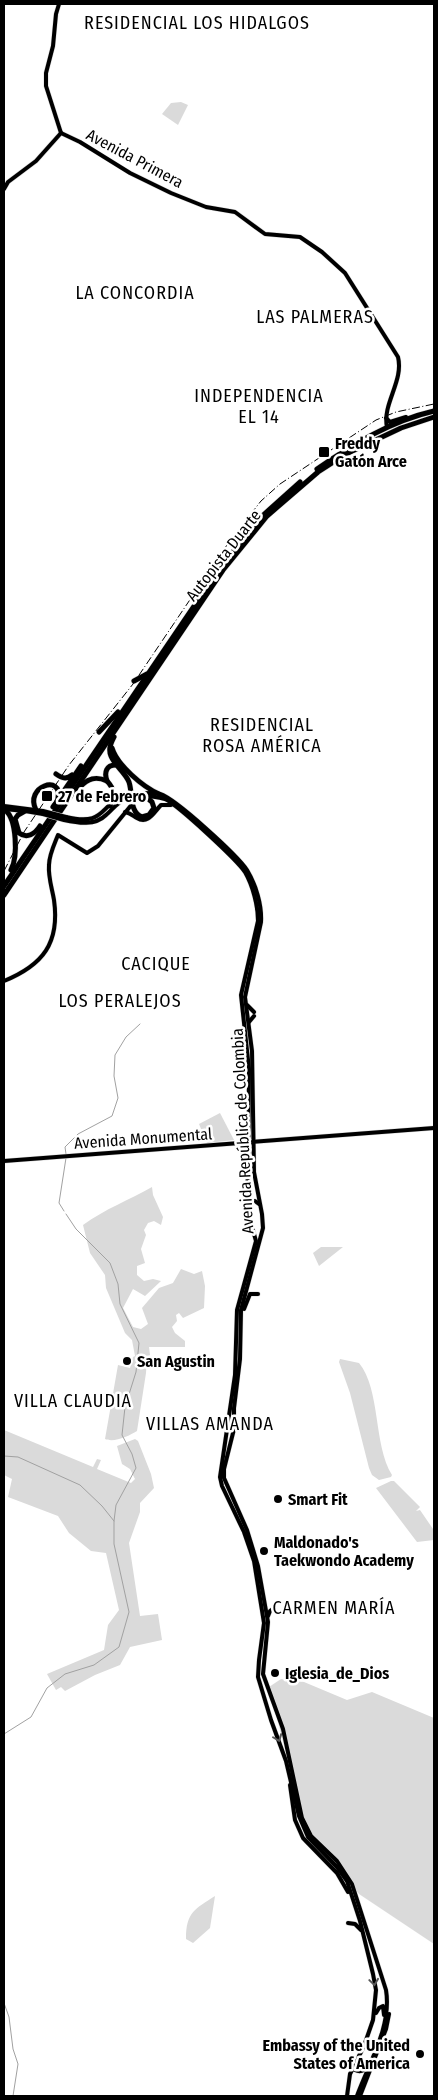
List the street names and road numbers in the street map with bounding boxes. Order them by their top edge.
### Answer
street label: Avenida Primera [83,125,187,192]
street label: Autopista Duarte [182,506,265,605]
street label: Avenida República de Colombia [228,1027,257,1234]
street label: Avenida Monumental [73,1124,213,1153]

